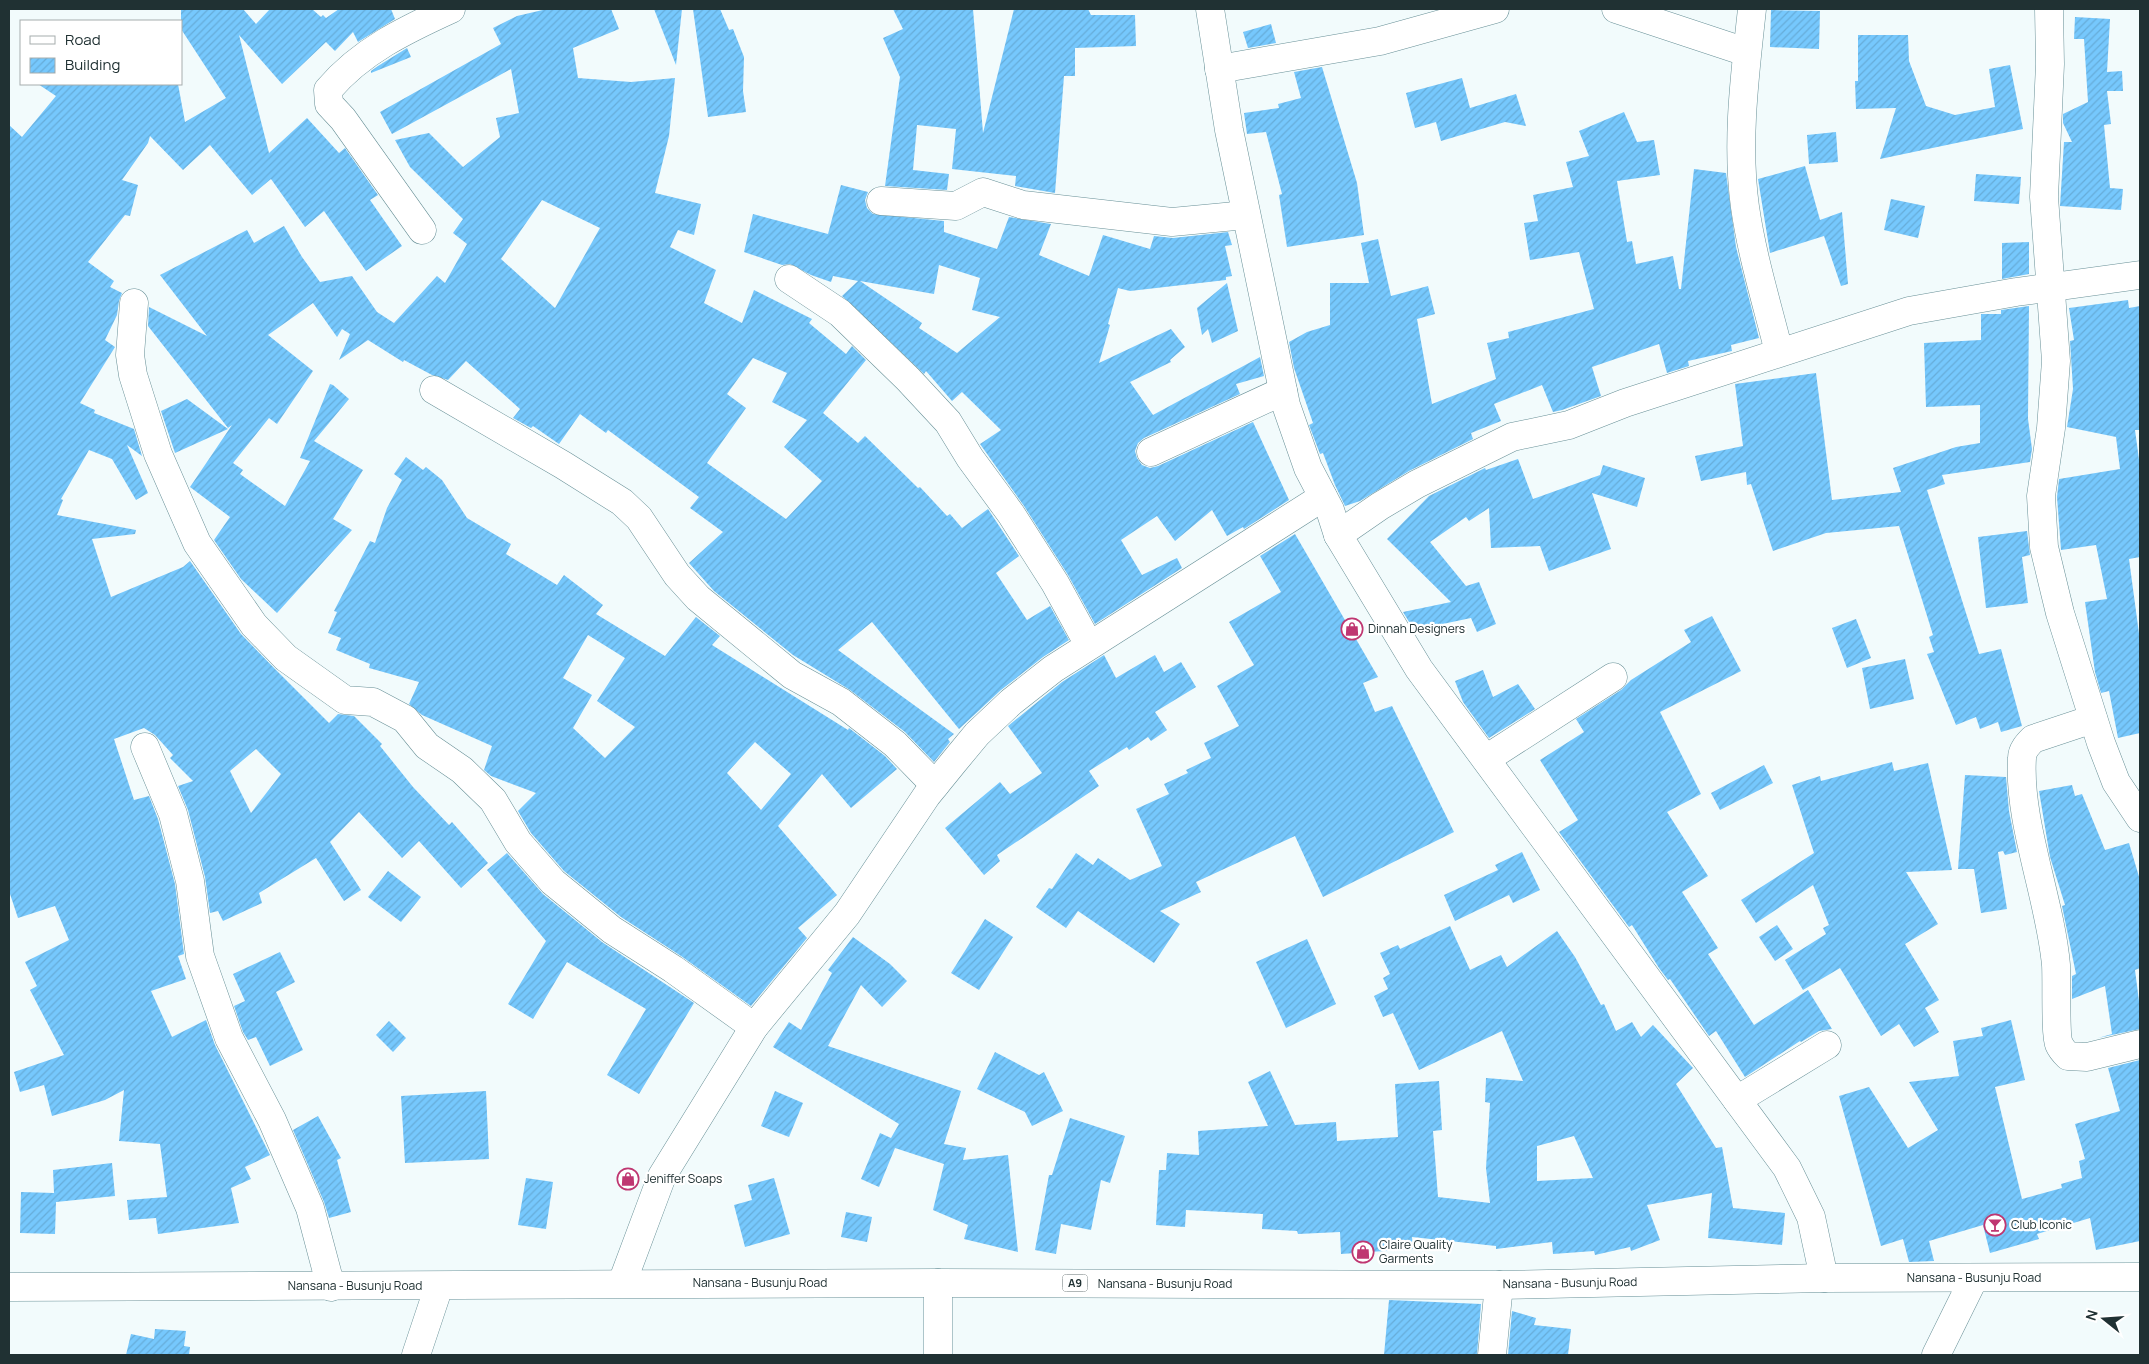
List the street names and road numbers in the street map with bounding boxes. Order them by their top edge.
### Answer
street label: Nansana - Busunju Road [1907,1269,2041,1286]
street label: Nansana - Busunju Road [1503,1273,1637,1292]
street label: Nansana - Busunju Road [693,1274,827,1291]
road number: A9 [1062,1275,1088,1292]
street label: Nansana - Busunju Road [1098,1275,1232,1292]
street label: Nansana - Busunju Road [288,1277,422,1294]

